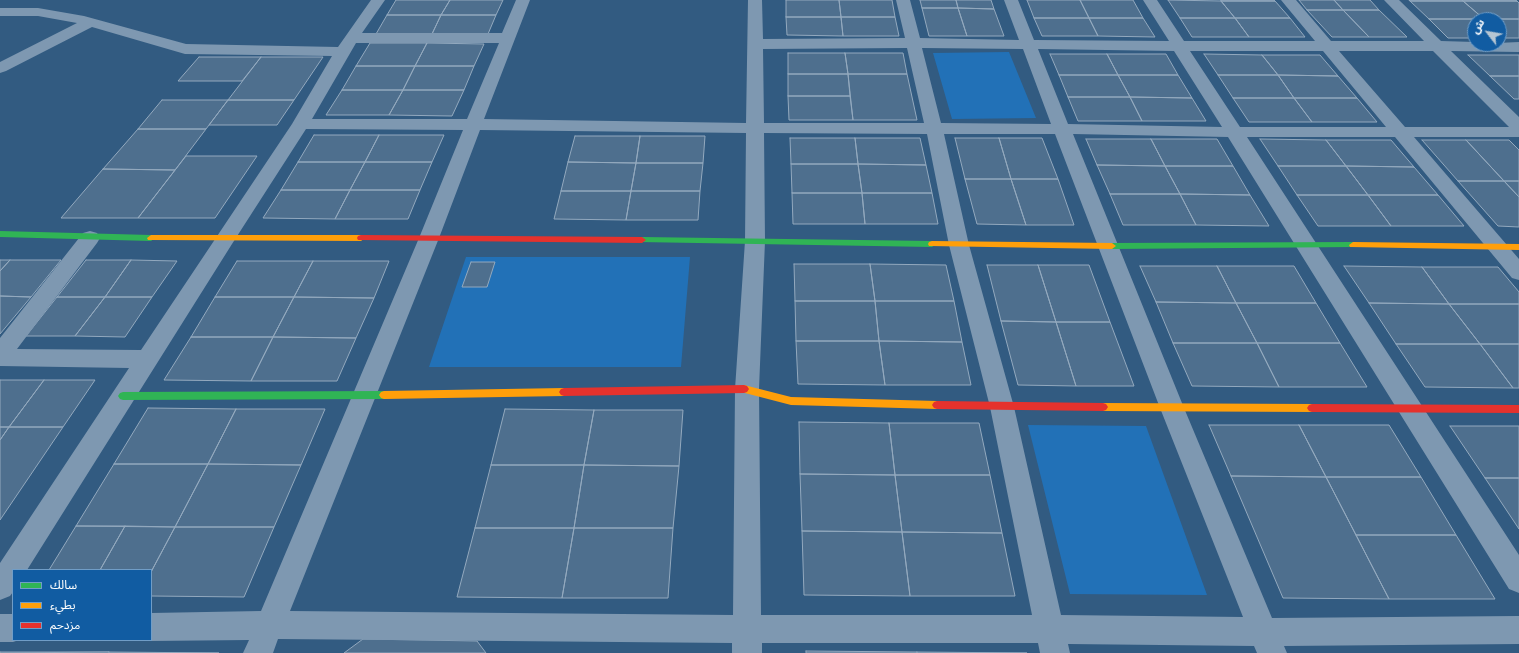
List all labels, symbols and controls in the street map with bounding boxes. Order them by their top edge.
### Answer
north arrow [1467,12,1507,52]
text: ش [1468,16,1487,36]
legend [12,569,152,641]
text: سالك [50,577,77,593]
text: بطيء [50,597,76,613]
text: مزدحم [50,617,80,633]

